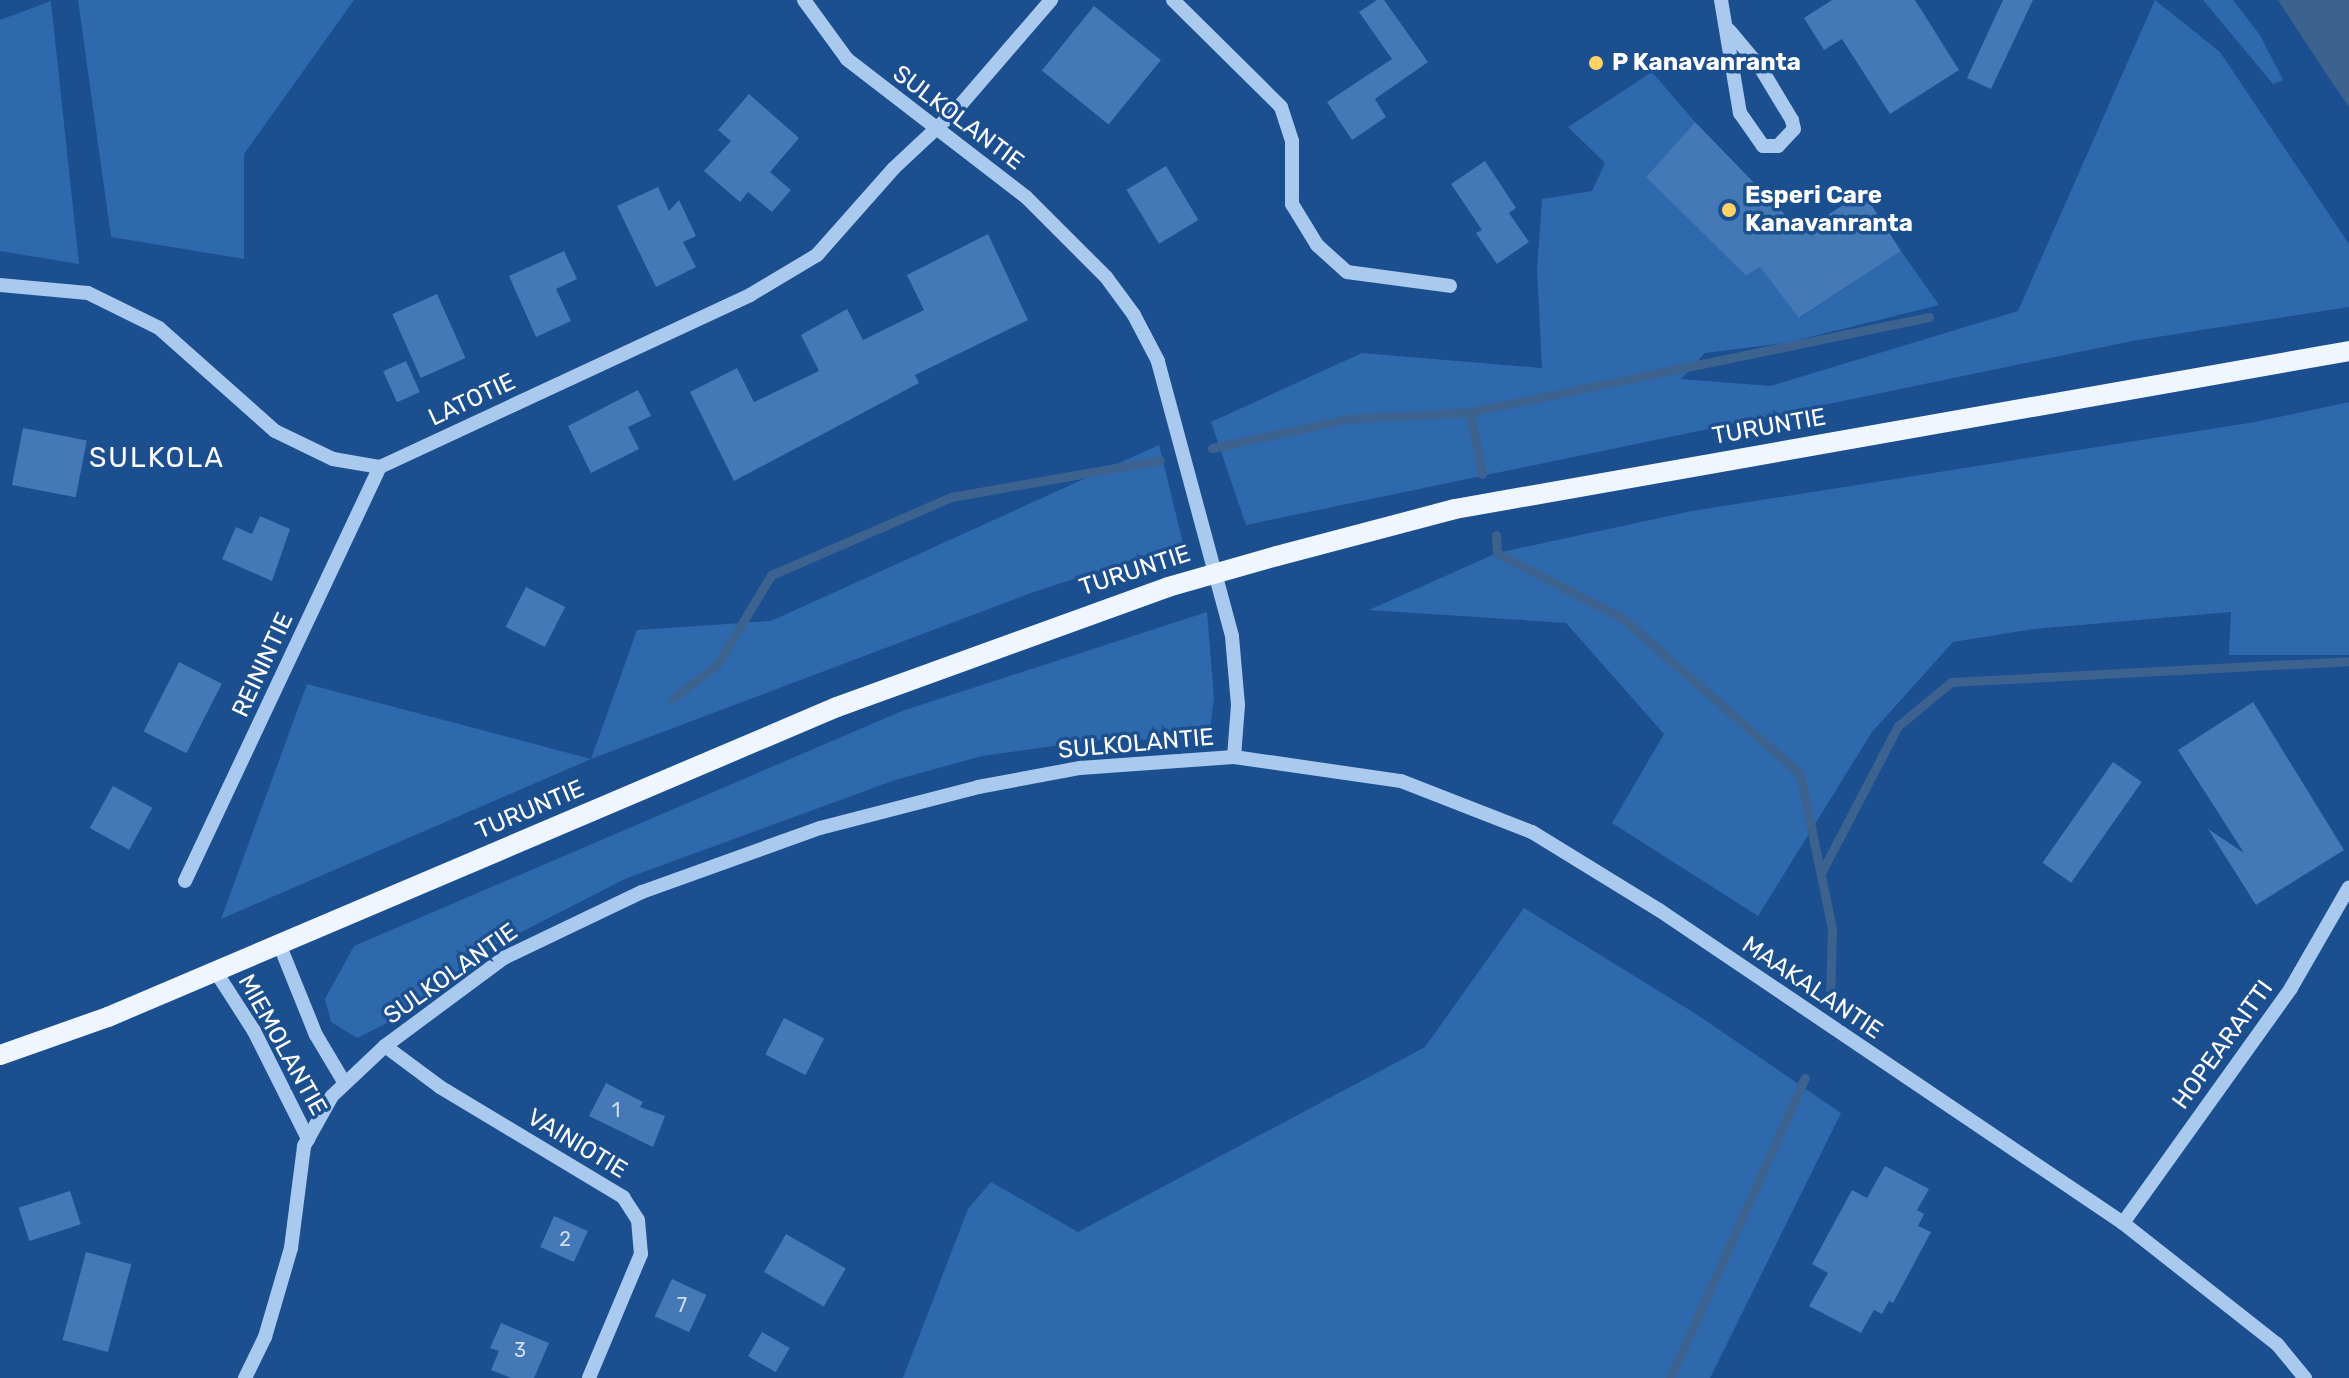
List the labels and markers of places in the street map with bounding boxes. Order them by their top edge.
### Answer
place label: P Kanavanranta [1612,49,1801,77]
marker: P Kanavanranta [1587,54,1605,72]
place label: Esperi Care Kanavanranta [1745,182,1913,238]
marker: Esperi Care Kanavanranta [1720,201,1738,219]

